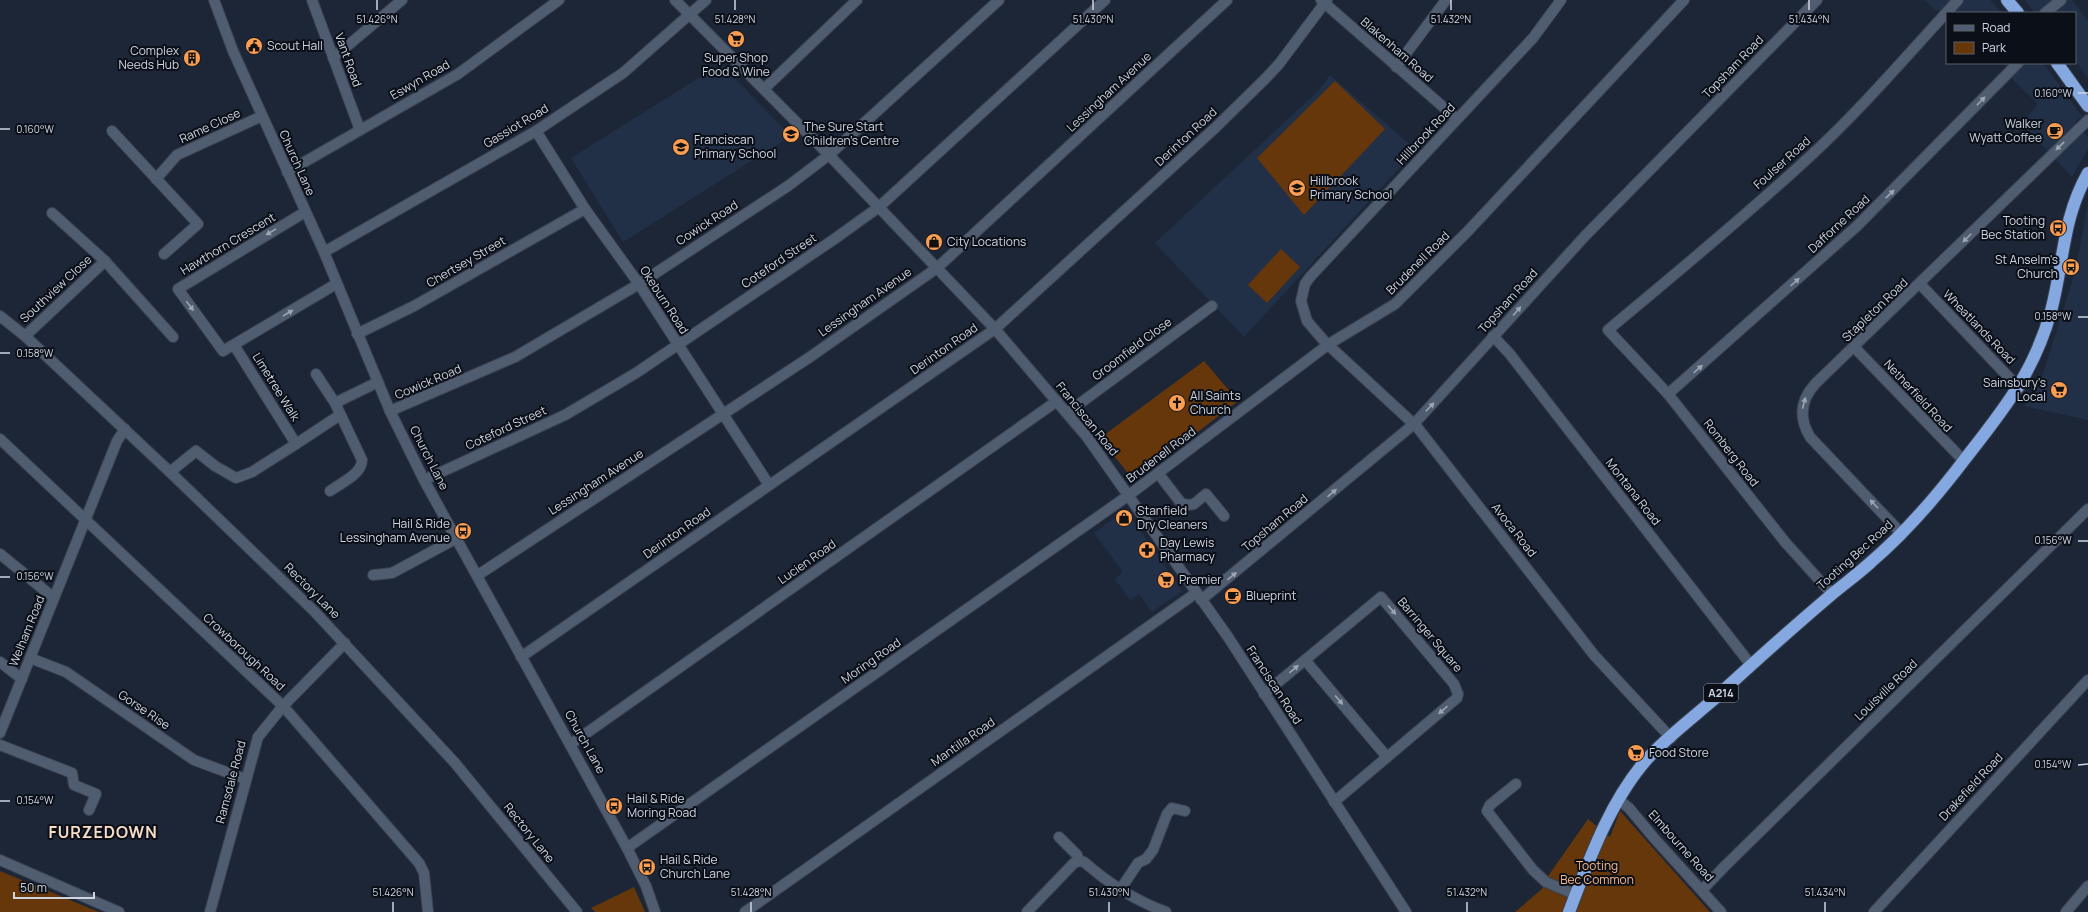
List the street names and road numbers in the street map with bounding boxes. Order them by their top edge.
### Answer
street label: Blakenham Road [1357,13,1437,86]
street label: Vant Road [331,31,366,89]
street label: Topsham Road [1698,31,1767,102]
street label: Lessingham Avenue [1063,48,1155,135]
street label: Eswyn Road [387,56,453,104]
street label: Gassiot Road [480,99,552,152]
street label: Hillbrook Road [1393,99,1459,168]
street label: Derinton Road [1151,103,1220,170]
street label: Rame Close [177,104,243,147]
street label: Church Lane [275,127,319,198]
street label: Foulser Road [1749,132,1814,193]
street label: Dafforne Road [1804,191,1873,257]
street label: Cowick Road [672,196,741,249]
street label: Hawthorn Crescent [177,208,279,279]
street label: Brudenell Road [1382,227,1453,298]
street label: Coteford Street [738,229,820,292]
street label: Chertsey Street [423,232,509,291]
street label: Southview Close [16,251,95,326]
street label: Okeburn Road [636,262,693,337]
street label: Lessingham Avenue [815,263,915,340]
street label: Topsham Road [1474,265,1541,337]
street label: Stapleton Road [1838,274,1911,345]
street label: Wheatlands Road [1939,286,2019,368]
street label: Groomfield Close [1089,313,1175,384]
street label: Derinton Road [906,319,981,378]
street label: Limetree Walk [249,349,305,425]
street label: Netherfield Road [1880,356,1956,436]
street label: Cowick Road [392,360,464,403]
street label: Franciscan Road [1052,378,1123,459]
street label: Coteford Street [463,401,549,454]
street label: Romberg Road [1700,416,1763,490]
street label: Church Lane [406,423,453,493]
street label: Brudenell Road [1122,423,1199,486]
street label: Lessingham Avenue [545,444,647,519]
street label: Montana Road [1602,455,1665,529]
street label: Topsham Road [1238,490,1311,555]
street label: Avoca Road [1488,499,1541,560]
street label: Derinton Road [639,503,714,562]
street label: Tooting Bec Road [1813,516,1896,593]
street label: Lucien Road [774,535,839,588]
street label: Rectory Lane [281,559,344,622]
street label: Welham Road [5,593,48,669]
street label: Barringer Square [1394,594,1467,676]
street label: Crowborough Road [200,609,289,694]
street label: Moring Road [837,634,904,687]
street label: Franciscan Road [1243,642,1306,727]
street label: Louisville Road [1850,655,1921,724]
road number: A214 [1704,684,1738,702]
street label: Gorse Rise [115,686,174,733]
street label: Church Lane [561,707,610,777]
street label: Mantilla Road [927,713,998,770]
street label: Ramsdale Road [211,739,250,825]
street label: Drakefield Road [1935,749,2006,824]
street label: Rectory Lane [500,799,559,866]
street label: Elmbourne Road [1645,806,1718,885]

